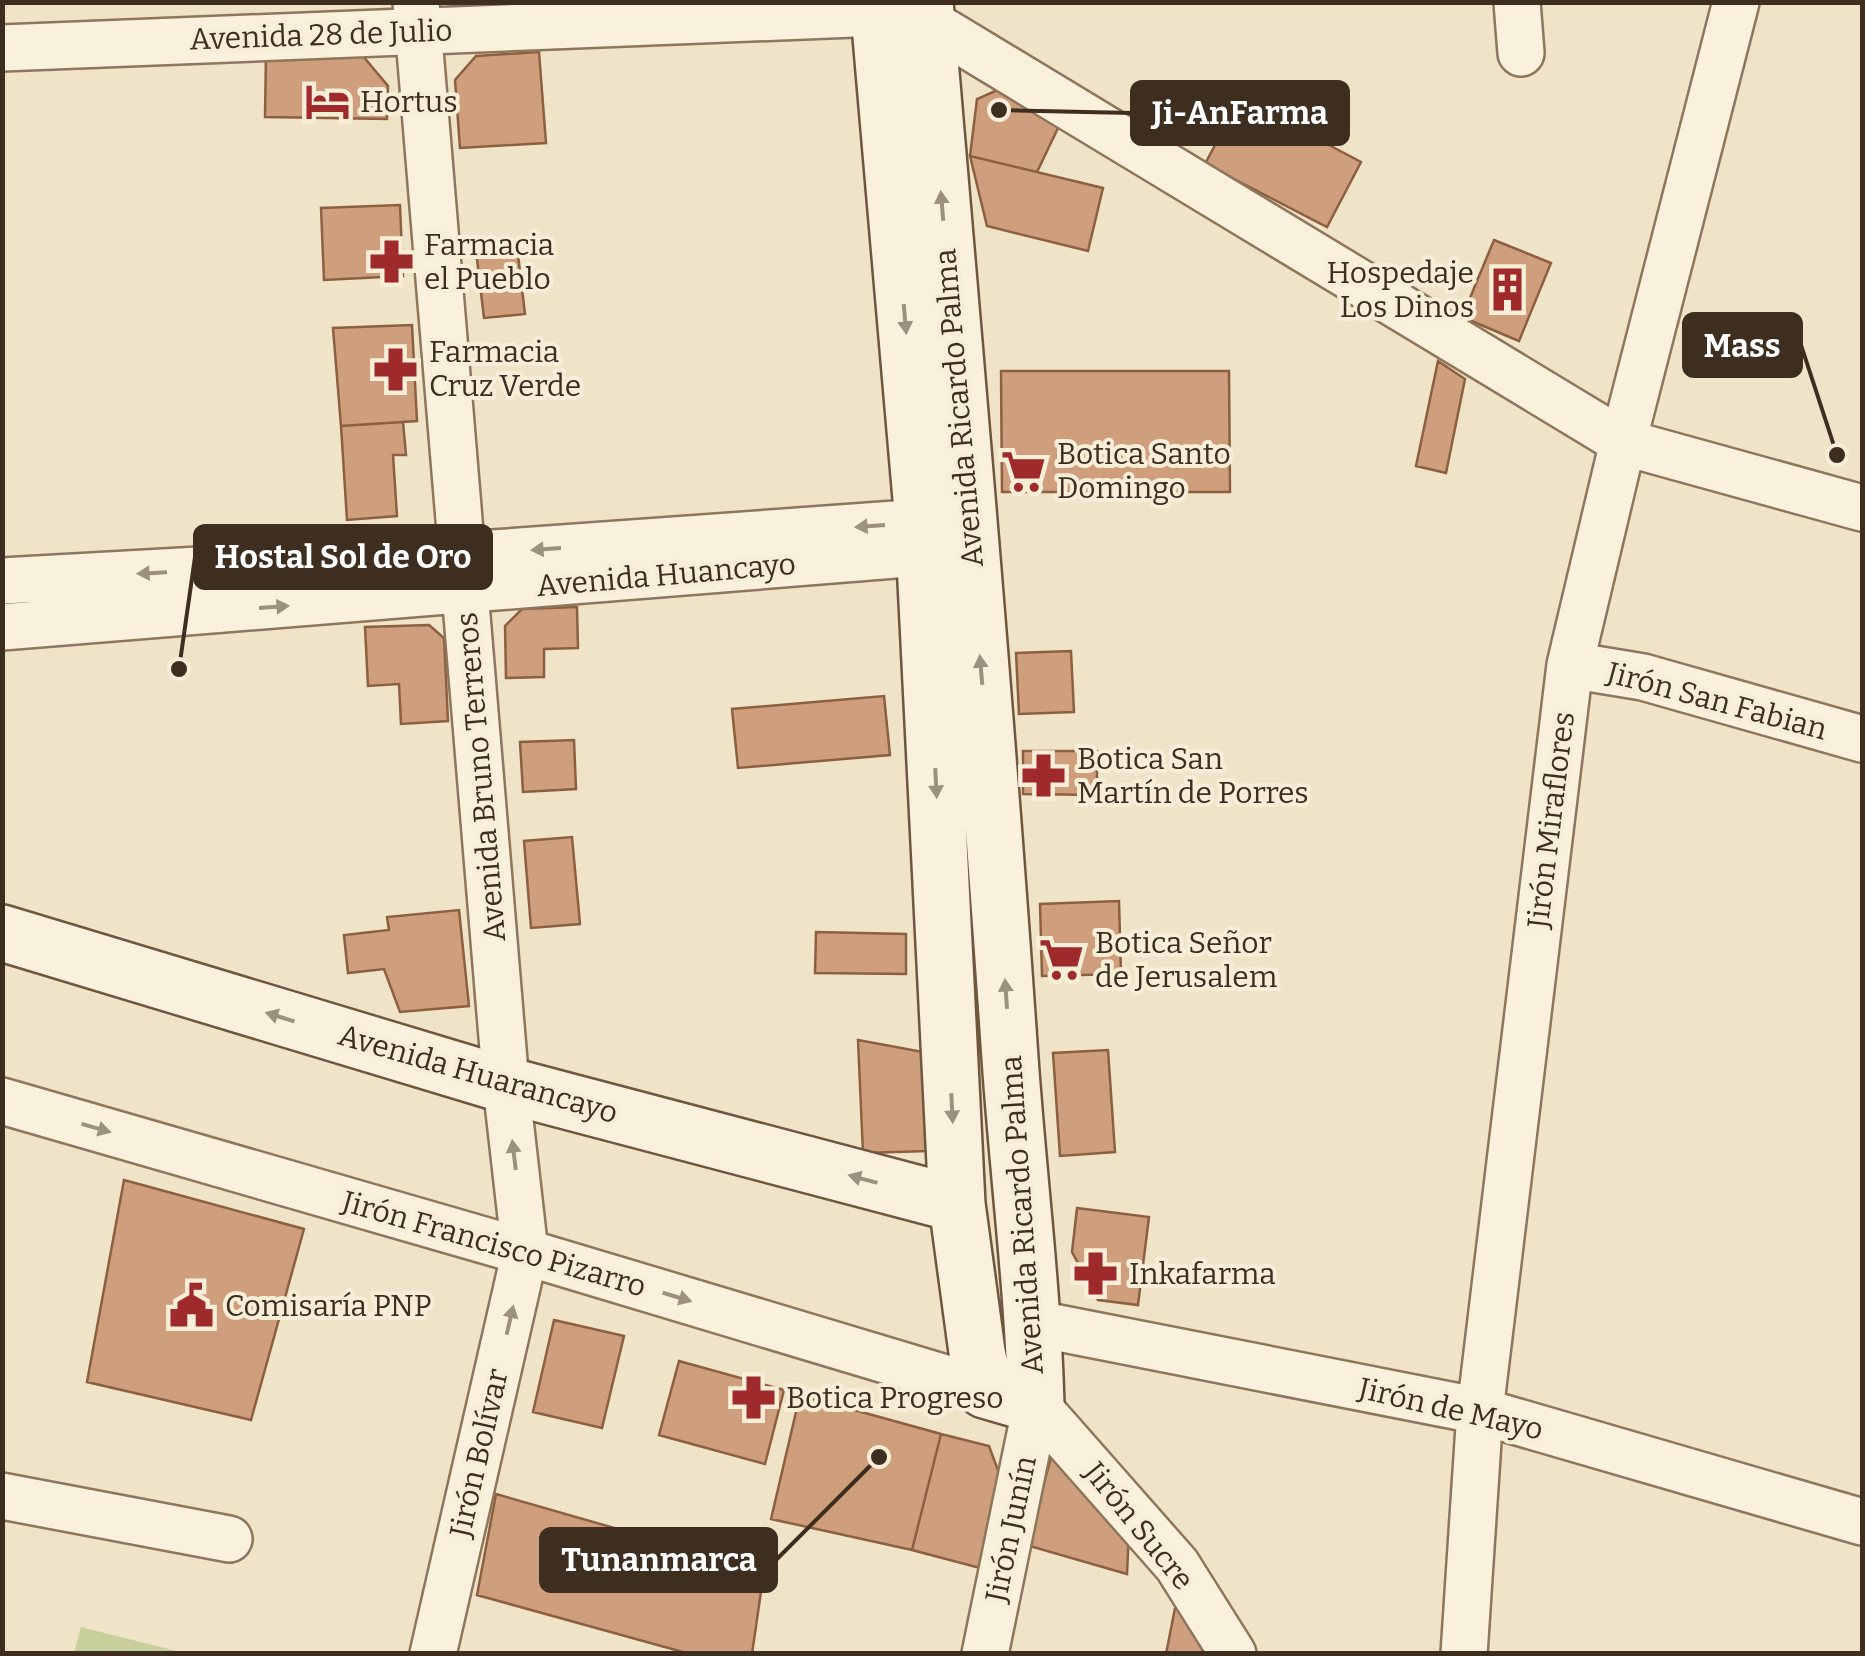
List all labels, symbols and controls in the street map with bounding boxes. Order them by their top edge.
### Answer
street label: Avenida 28 de Julio [189,12,453,58]
hotel icon: Hortus [303,78,351,126]
callout: Ji-AnFarma [1132,82,1348,144]
place label: Hortus [360,84,458,120]
text: Ji-AnFarma [1150,94,1328,132]
one-way arrow [934,190,950,222]
place label: Farmacia el Pueblo [424,227,554,297]
pharmacy icon: Farmacia el Pueblo [367,238,415,286]
street label: Avenida Ricardo Palma [927,247,991,569]
place label: Hospedaje Los Dinos [1326,255,1474,325]
building icon: Hospedaje Los Dinos [1483,266,1531,314]
one-way arrow [898,304,914,336]
callout: Mass [1684,314,1801,376]
text: Mass [1703,327,1781,365]
place label: Farmacia Cruz Verde [429,334,581,404]
pharmacy icon: Farmacia Cruz Verde [372,345,420,393]
place label: Botica Santo Domingo [1057,436,1231,506]
supermarket icon: Botica Santo Domingo [1000,447,1048,495]
one-way arrow [854,518,886,534]
callout: Hostal Sol de Oro [195,526,491,588]
text: Hostal Sol de Oro [215,538,471,576]
one-way arrow [530,541,562,557]
street label: Avenida Huancayo [535,546,797,604]
one-way arrow [136,565,167,581]
one-way arrow [259,598,291,614]
street label: Avenida Bruno Terreros [449,611,513,943]
one-way arrow [973,653,989,685]
street label: Jirón San Fabian [1602,654,1831,748]
street label: Jirón Miraflores [1520,710,1582,931]
place label: Botica San Martín de Porres [1077,741,1309,811]
pharmacy icon: Botica San Martín de Porres [1020,752,1068,800]
one-way arrow [928,768,944,800]
place label: Botica Señor de Jerusalem [1095,925,1278,995]
supermarket icon: Botica Señor de Jerusalem [1038,936,1086,984]
one-way arrow [997,977,1013,1009]
one-way arrow [264,1009,295,1024]
street label: Avenida Huarancayo [334,1017,622,1131]
street label: Avenida Ricardo Palma [993,1054,1051,1376]
one-way arrow [944,1092,960,1124]
one-way arrow [81,1120,112,1136]
one-way arrow [506,1138,522,1170]
one-way arrow [847,1170,878,1186]
street label: Jirón Francisco Pizarro [337,1183,650,1305]
pharmacy icon: Inkafarma [1072,1250,1120,1298]
place label: Inkafarma [1129,1256,1276,1292]
public building icon: Comisaría PNP [168,1282,216,1330]
place label: Comisaría PNP [225,1288,432,1324]
one-way arrow [662,1290,693,1305]
one-way arrow [503,1304,518,1335]
street label: Jirón Bolívar [442,1365,516,1542]
street label: Jirón de Mayo [1354,1370,1547,1448]
pharmacy icon: Botica Progreso [729,1374,777,1422]
place label: Botica Progreso [786,1380,1004,1416]
street label: Jirón Junín [978,1453,1044,1606]
street label: Jirón Sucre [1076,1454,1201,1597]
callout: Tunanmarca [541,1529,776,1591]
text: Tunanmarca [561,1541,757,1579]

